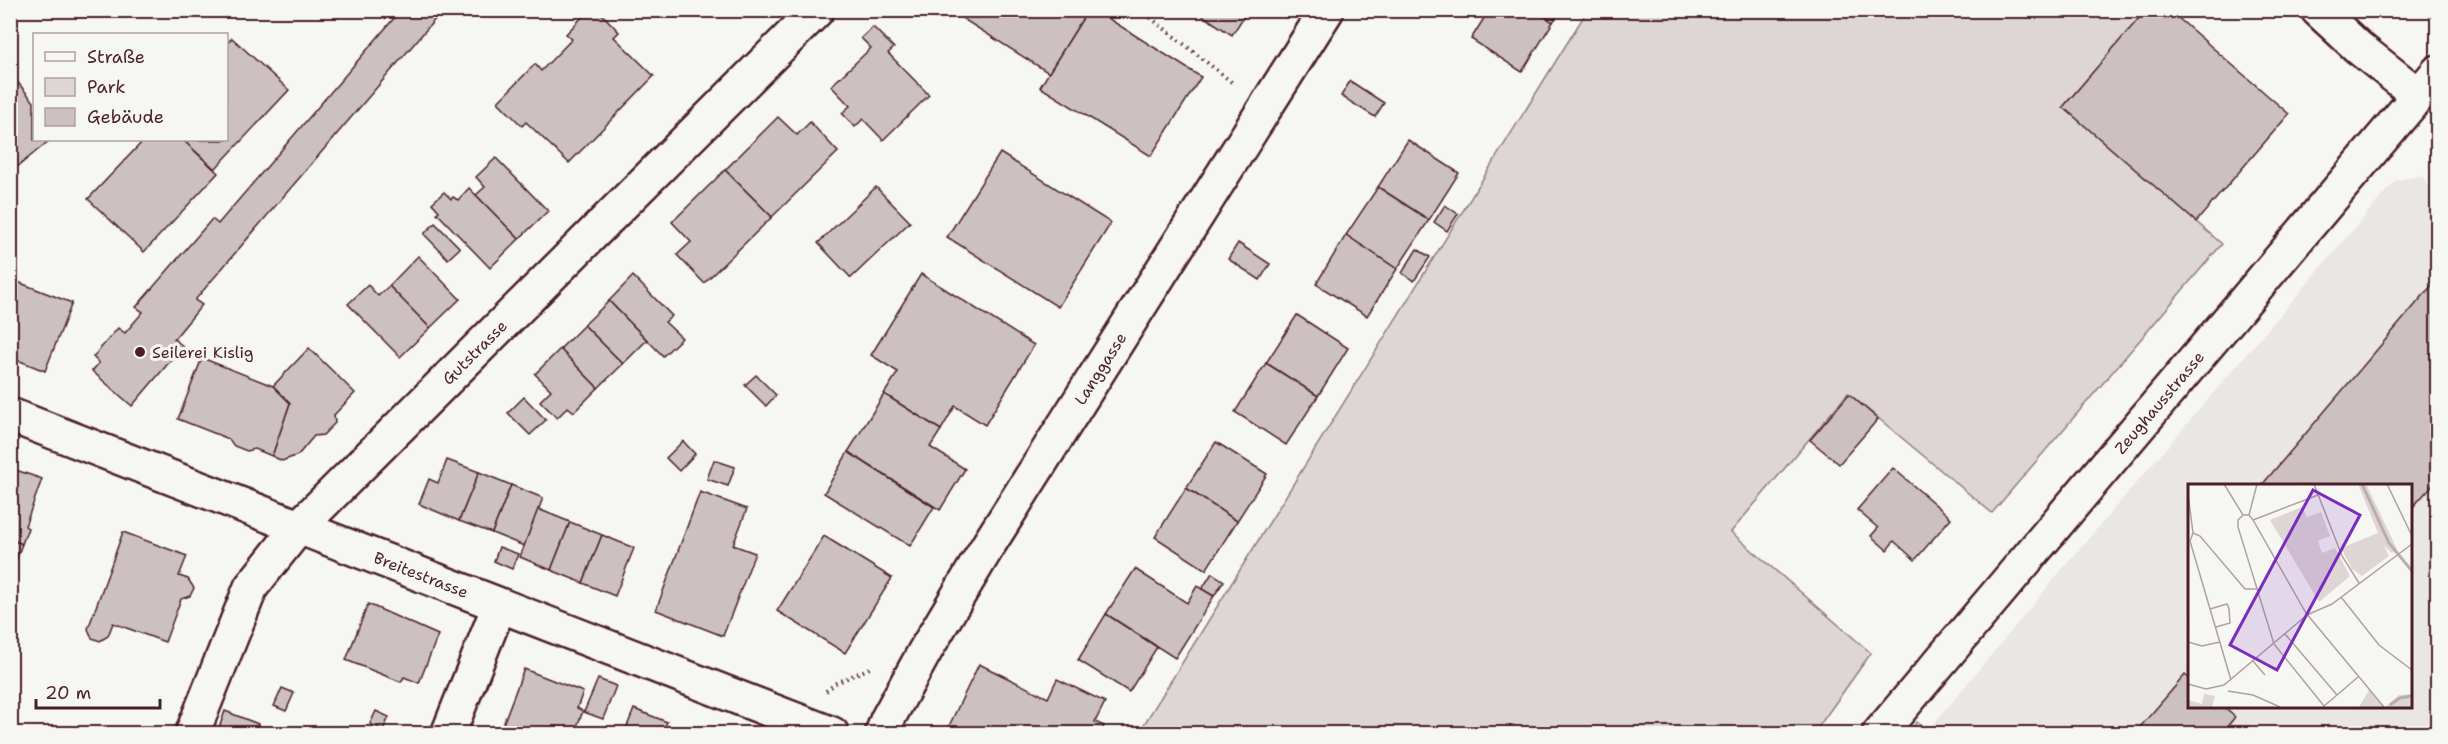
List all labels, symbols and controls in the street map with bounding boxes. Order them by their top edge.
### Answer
legend [33,33,228,141]
text: Straße [87,45,145,69]
text: Park [87,75,126,99]
text: Gebäude [87,105,164,129]
street label: Gutstrasse [438,315,512,389]
street label: Langgasse [1070,329,1131,409]
place label: Seilerei Kislig [152,342,254,363]
marker: Seilerei Kislig [133,345,147,359]
street label: Zeughausstrasse [2110,347,2209,459]
inset map [2188,484,2412,708]
street label: Breitestrasse [371,547,471,603]
scale bar [36,672,160,710]
text: 20 m [45,681,91,705]

